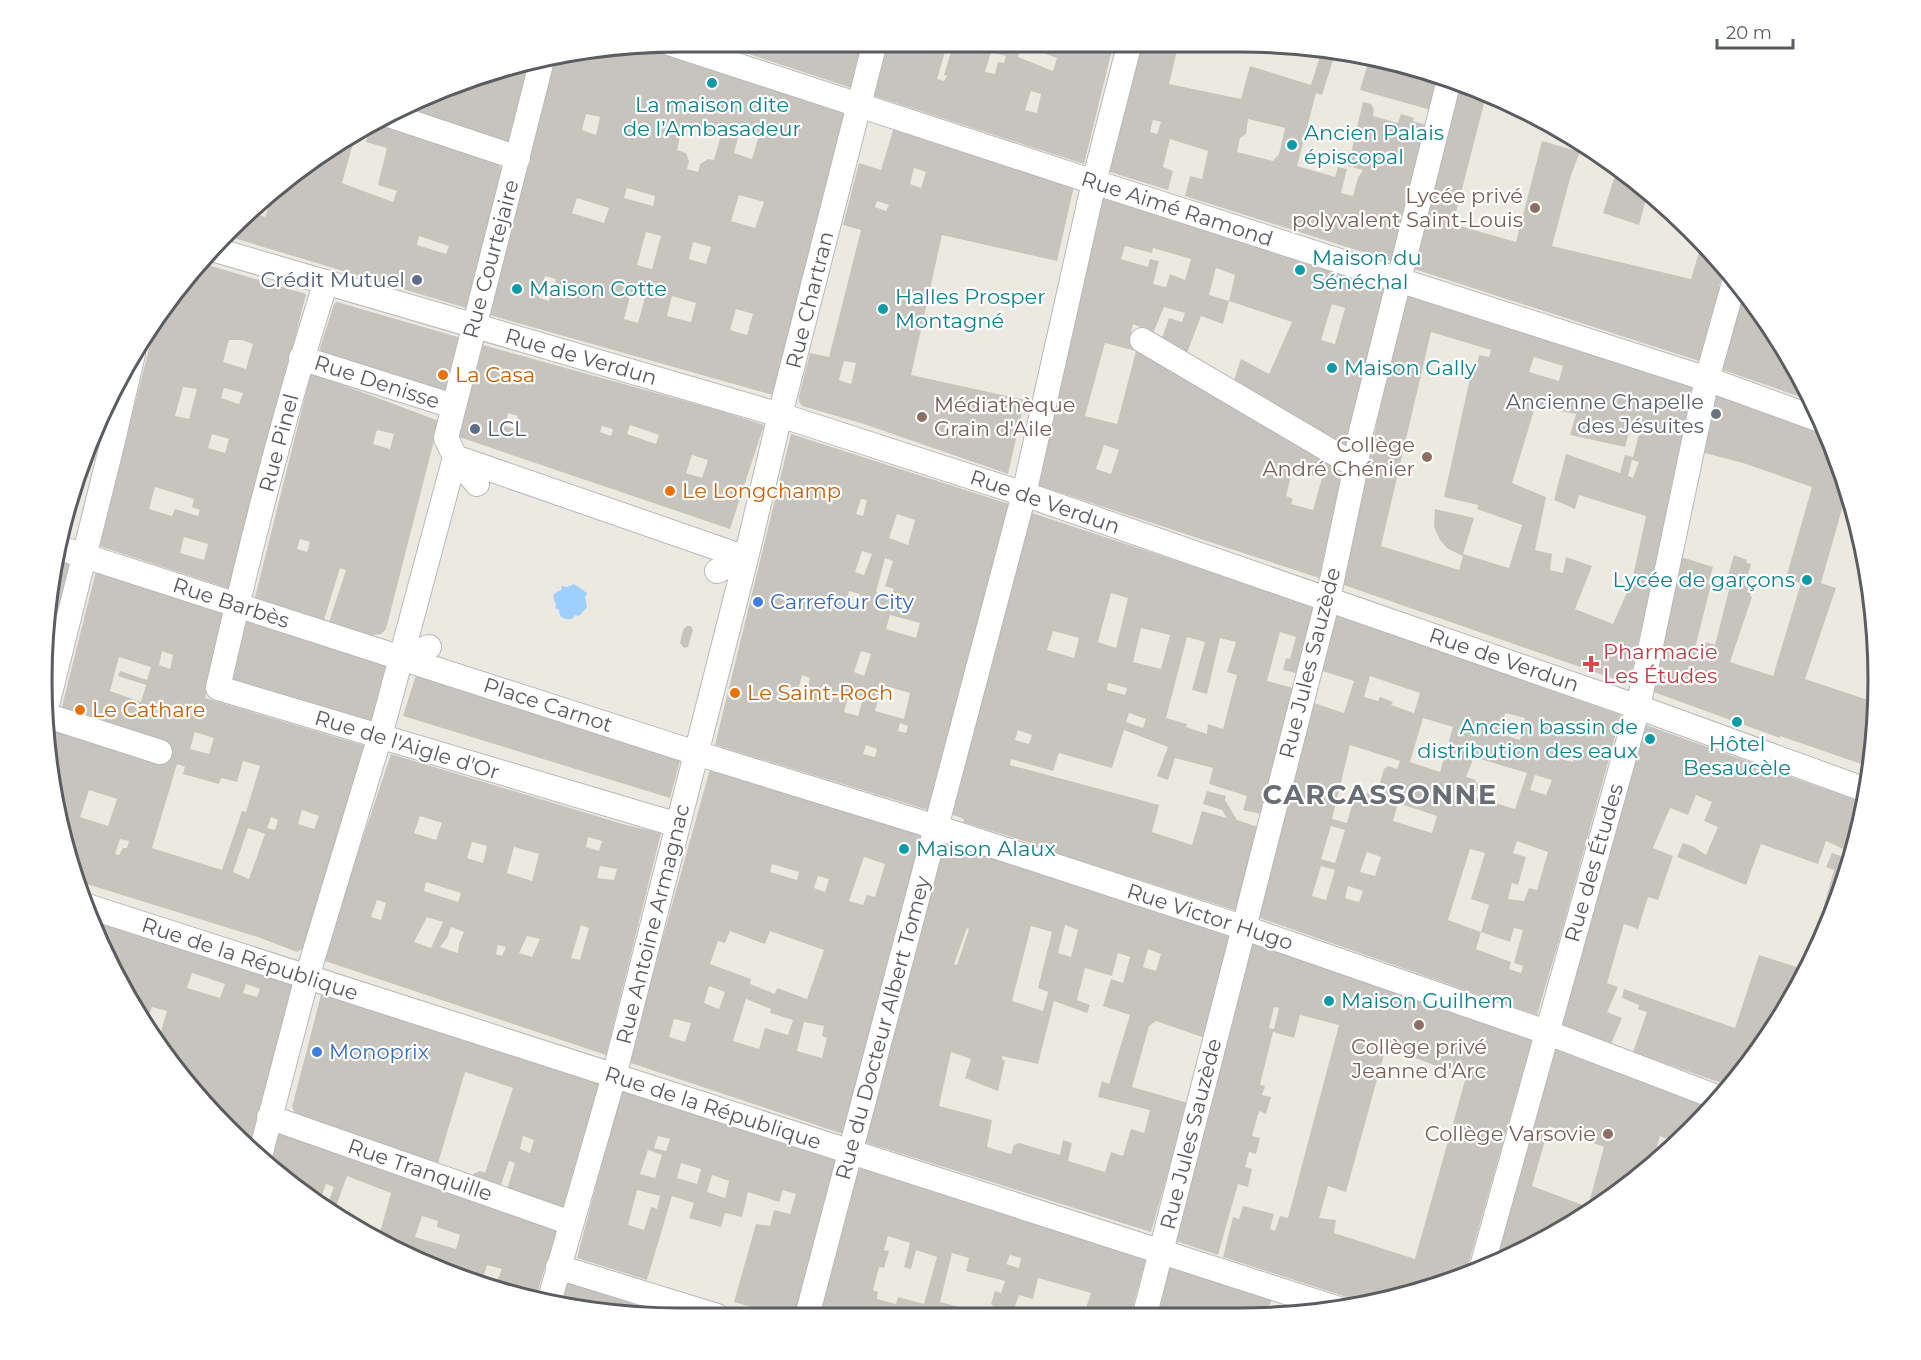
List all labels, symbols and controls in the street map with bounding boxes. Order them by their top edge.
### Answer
scale bar [1717,12,1794,50]
text: 20 m [1726,22,1772,44]
marker: La maison dite de l’Ambasadeur [705,76,719,90]
place label: La maison dite de l’Ambasadeur [623,92,801,141]
place label: Ancien Palais épiscopal [1304,120,1444,169]
marker: Ancien Palais épiscopal [1285,138,1299,152]
street label: Rue Aimé Ramond [1078,166,1276,251]
street label: Rue Courtejaire [457,177,524,341]
place label: Lycée privé polyvalent Saint-Louis [1292,183,1523,232]
marker: Lycée privé polyvalent Saint-Louis [1528,201,1542,215]
street label: Rue Chartran [780,229,839,371]
place label: Maison du Sénéchal [1312,245,1422,294]
marker: Maison du Sénéchal [1293,263,1307,277]
place label: Crédit Mutuel [260,267,405,292]
marker: Crédit Mutuel [410,273,424,287]
place label: Maison Cotte [529,276,667,301]
marker: Maison Cotte [510,282,524,296]
place label: Halles Prosper Montagné [895,284,1046,333]
marker: Halles Prosper Montagné [876,302,890,316]
street label: Rue de Verdun [502,323,660,390]
street label: Rue Denisse [311,349,443,414]
place label: Maison Gally [1344,355,1477,380]
marker: Maison Gally [1325,361,1339,375]
place label: La Casa [455,362,535,387]
marker: La Casa [436,368,450,382]
place label: Ancienne Chapelle des Jésuites [1506,389,1704,438]
street label: Rue Pinel [253,391,304,495]
place label: Médiathèque Grain d'Aile [934,392,1075,441]
marker: Ancienne Chapelle des Jésuites [1709,407,1723,421]
marker: Médiathèque Grain d'Aile [915,410,929,424]
place label: LCL [487,416,527,441]
marker: LCL [468,422,482,436]
place label: Collège André Chénier [1262,432,1415,481]
marker: Collège André Chénier [1420,450,1434,464]
street label: Rue de Verdun [967,464,1123,539]
place label: Le Longchamp [682,478,841,503]
marker: Le Longchamp [663,484,677,498]
street label: Rue Jules Sauzède [1274,565,1345,761]
place label: Lycée de garçons [1612,567,1795,592]
street label: Rue Barbès [170,572,293,633]
marker: Lycée de garçons [1800,573,1814,587]
place label: Carrefour City [770,589,914,614]
marker: Carrefour City [751,595,765,609]
street label: Rue de Verdun [1426,622,1582,697]
place label: Pharmacie Les Études [1603,639,1718,688]
marker: Pharmacie Les Études [1584,657,1598,671]
street label: Place Carnot [480,672,616,737]
place label: Le Saint-Roch [747,680,893,705]
marker: Le Saint-Roch [728,686,742,700]
place label: Le Cathare [92,697,205,722]
marker: Le Cathare [73,703,87,717]
street label: Rue de l'Aigle d'Or [312,705,503,785]
place label: Ancien bassin de distribution des eaux [1417,714,1638,763]
marker: Hôtel Besaucèle [1730,715,1744,729]
place label: Hôtel Besaucèle [1683,731,1791,780]
marker: Ancien bassin de distribution des eaux [1643,732,1657,746]
district label: CARCASSONNE [1262,778,1498,811]
street label: Rue des Études [1559,781,1628,945]
street label: Rue Antoine Armagnac [611,801,695,1047]
place label: Maison Alaux [916,836,1056,861]
marker: Maison Alaux [897,842,911,856]
street label: Rue du Docteur Albert Tomey [830,873,935,1182]
street label: Rue Victor Hugo [1124,878,1296,955]
street label: Rue de la République [139,912,362,1005]
place label: Maison Guilhem [1341,988,1513,1013]
marker: Maison Guilhem [1322,994,1336,1008]
marker: Collège privé Jeanne d'Arc [1412,1018,1426,1032]
place label: Collège privé Jeanne d'Arc [1351,1034,1487,1083]
street label: Rue Jules Sauzède [1155,1036,1226,1232]
place label: Monoprix [329,1039,429,1064]
marker: Monoprix [310,1045,324,1059]
street label: Rue de la République [602,1061,825,1154]
place label: Collège Varsovie [1425,1121,1596,1146]
marker: Collège Varsovie [1601,1127,1615,1141]
street label: Rue Tranquille [345,1133,496,1206]

